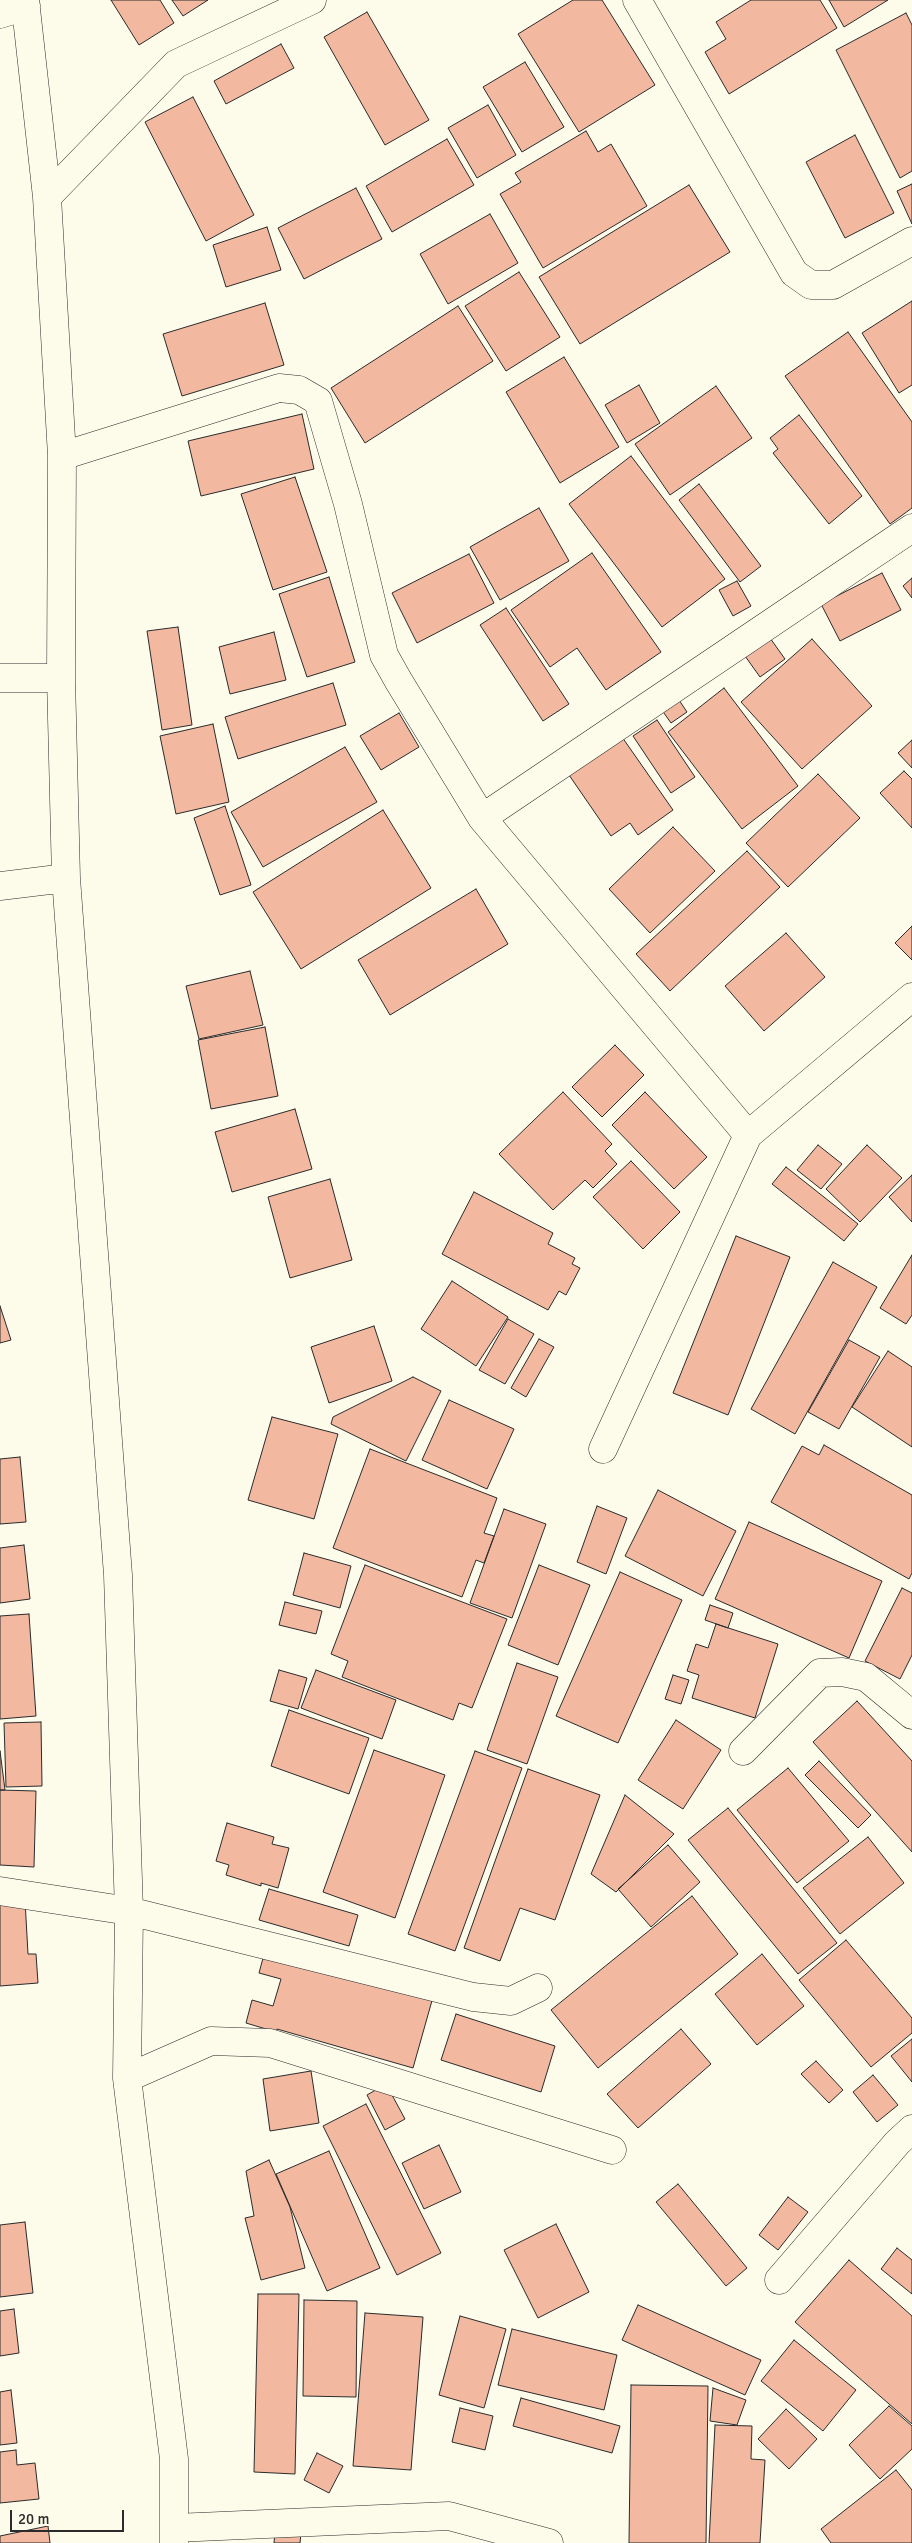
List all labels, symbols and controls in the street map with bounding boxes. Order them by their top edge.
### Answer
scale bar [12,2500,126,2532]
text: 20 m [18,2510,49,2528]

